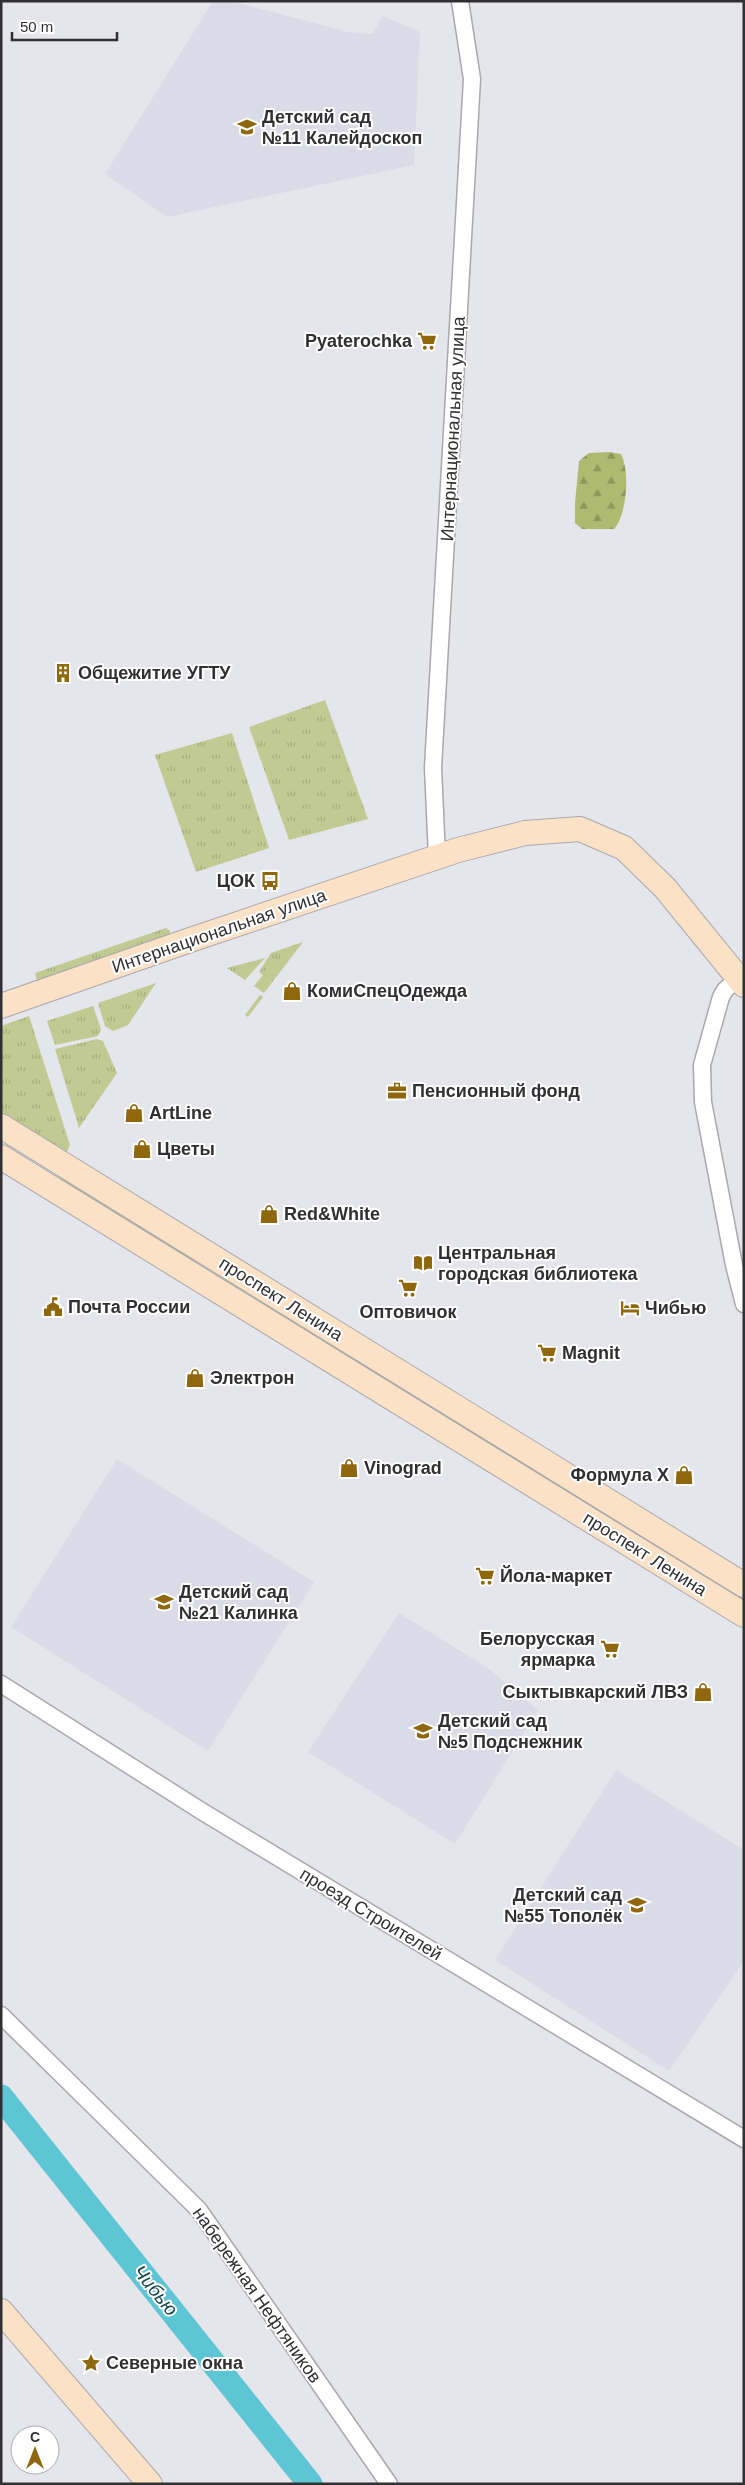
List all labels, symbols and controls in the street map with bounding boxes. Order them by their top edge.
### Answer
scale bar [12,10,118,42]
text: 50 m [20,18,53,35]
place label: Детский сад №11 Калейдоскоп [262,107,422,148]
school or university icon: Детский сад №11 Калейдоскоп [236,116,258,138]
street label: Интернациональная улица [437,315,469,542]
supermarket icon: Pyaterochka [416,330,438,352]
place label: Pyaterochka [305,331,413,351]
building icon: Общежитие УГТУ [52,662,74,684]
place label: Общежитие УГТУ [78,663,231,683]
bus stop icon: ЦОК [259,870,281,892]
place label: ЦОК [217,871,256,891]
street label: Интернациональная улица [109,885,330,977]
shop icon: КомиСпецОдежда [281,980,303,1002]
place label: КомиСпецОдежда [307,981,468,1001]
office icon: Пенсионный фонд [386,1080,408,1102]
place label: Пенсионный фонд [412,1081,580,1101]
shop icon: ArtLine [123,1102,145,1124]
place label: ArtLine [149,1103,212,1123]
shop icon: Цветы [131,1138,153,1160]
place label: Цветы [157,1139,215,1159]
shop icon: Red&White [258,1203,280,1225]
place label: Red&White [284,1204,380,1224]
place label: Центральная городская библиотека [438,1243,638,1284]
library icon: Центральная городская библиотека [412,1252,434,1274]
street label: проспект Ленина [216,1253,347,1346]
supermarket icon: Оптовичок [397,1277,419,1299]
public building icon: Почта России [42,1296,64,1318]
place label: Почта России [68,1297,190,1317]
hotel icon: Чибью [619,1297,641,1319]
place label: Чибью [645,1298,706,1318]
place label: Оптовичок [359,1302,458,1322]
supermarket icon: Magnit [536,1342,558,1364]
place label: Magnit [562,1343,620,1363]
shop icon: Электрон [184,1367,206,1389]
place label: Электрон [210,1368,294,1388]
shop icon: Vinograd [338,1457,360,1479]
place label: Vinograd [364,1458,442,1478]
shop icon: Формула X [673,1464,695,1486]
place label: Формула X [571,1465,669,1485]
street label: проспект Ленина [580,1508,711,1601]
supermarket icon: Йола-маркет [474,1565,496,1587]
place label: Йола-маркет [500,1565,613,1586]
place label: Детский сад №21 Калинка [179,1582,299,1623]
school or university icon: Детский сад №21 Калинка [153,1591,175,1613]
place label: Белорусская ярмарка [480,1629,596,1670]
supermarket icon: Белорусская ярмарка [599,1638,621,1660]
shop icon: Сыктывкарский ЛВЗ [692,1681,714,1703]
place label: Сыктывкарский ЛВЗ [503,1682,688,1702]
place label: Детский сад №5 Подснежник [438,1711,583,1752]
school or university icon: Детский сад №5 Подснежник [412,1720,434,1742]
street label: проезд Строителей [296,1864,446,1964]
place label: Детский сад №55 Тополёк [504,1885,623,1926]
school or university icon: Детский сад №55 Тополёк [626,1894,648,1916]
street label: набережная Нефтяников [189,2203,325,2387]
water label: Чибью [129,2261,182,2320]
place icon: Северные окна [80,2352,102,2374]
place label: Северные окна [106,2353,244,2373]
north arrow [10,2425,60,2475]
text: С [30,2429,40,2445]

